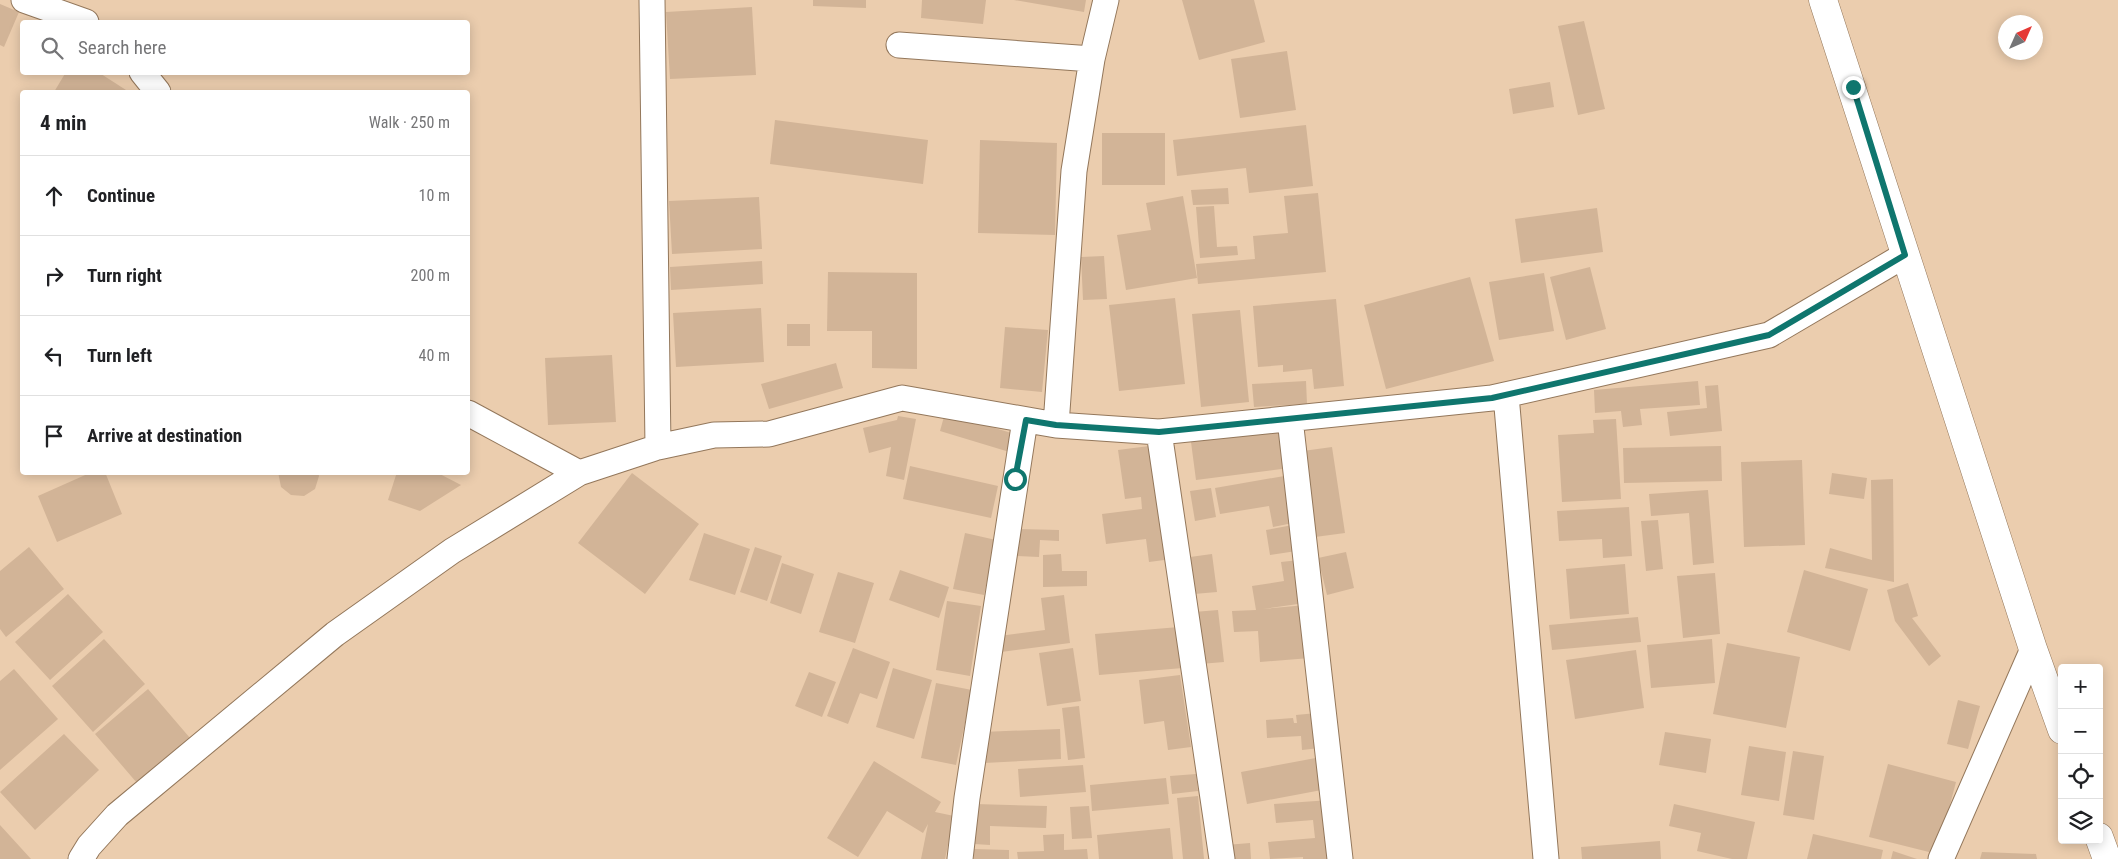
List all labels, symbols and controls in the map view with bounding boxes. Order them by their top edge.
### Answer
north arrow [1998,15,2043,60]
search box [20,20,470,75]
icon: search [38,34,66,62]
text: Search here [78,36,166,59]
route end [1842,76,1865,99]
text: 4 min [40,111,87,135]
text: Walk · 250 m [369,113,450,132]
icon: ahead [40,182,68,210]
text: Continue [87,184,155,207]
text: 10 m [418,186,450,205]
icon: right [40,262,68,290]
text: Turn right [87,264,162,287]
text: 200 m [411,266,450,285]
icon: left [40,342,68,370]
text: Turn left [87,344,152,367]
text: 40 m [418,346,450,365]
icon: arrive [40,422,68,450]
text: Arrive at destination [87,424,242,447]
route start [1004,468,1027,491]
map controls [2058,664,2103,844]
button: + [2058,664,2103,709]
button: − [2058,709,2103,754]
button: locate [2058,754,2103,799]
button: layers [2058,799,2103,844]

